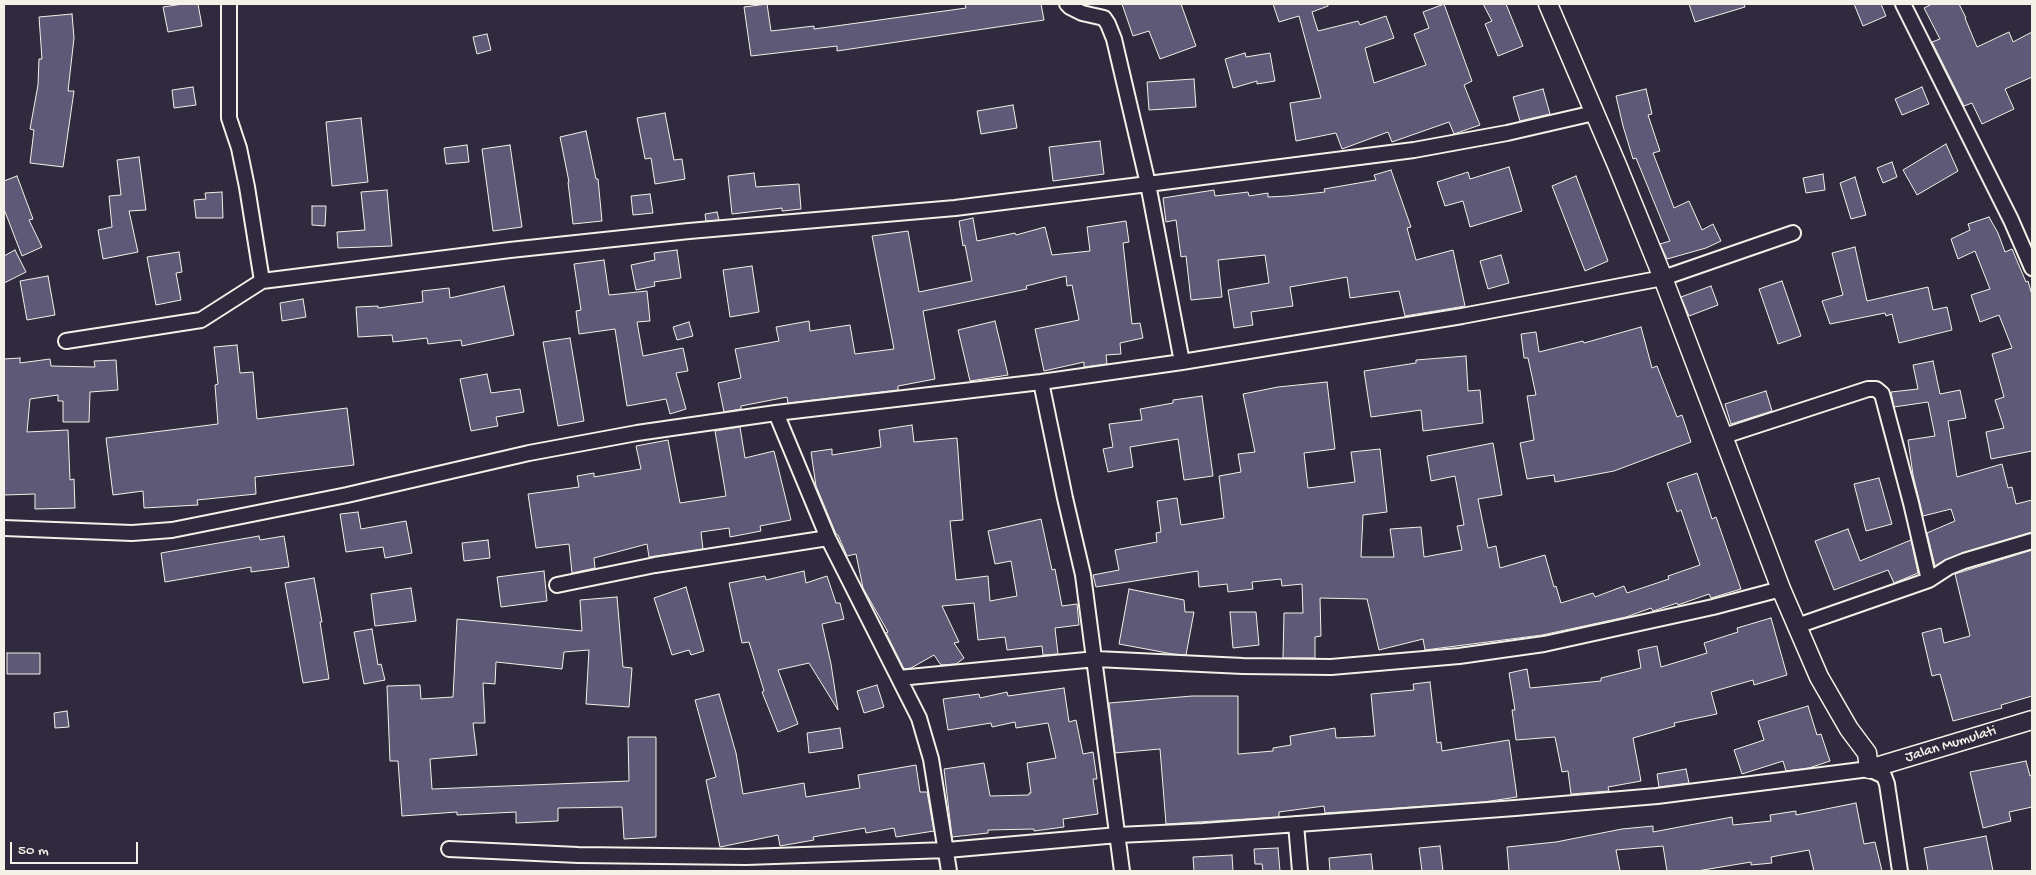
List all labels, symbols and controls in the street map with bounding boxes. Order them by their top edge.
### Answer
street label: Jalan Mumulati [1903,723,1999,767]
scale bar [12,832,140,864]
text: 50 m [18,842,49,860]

